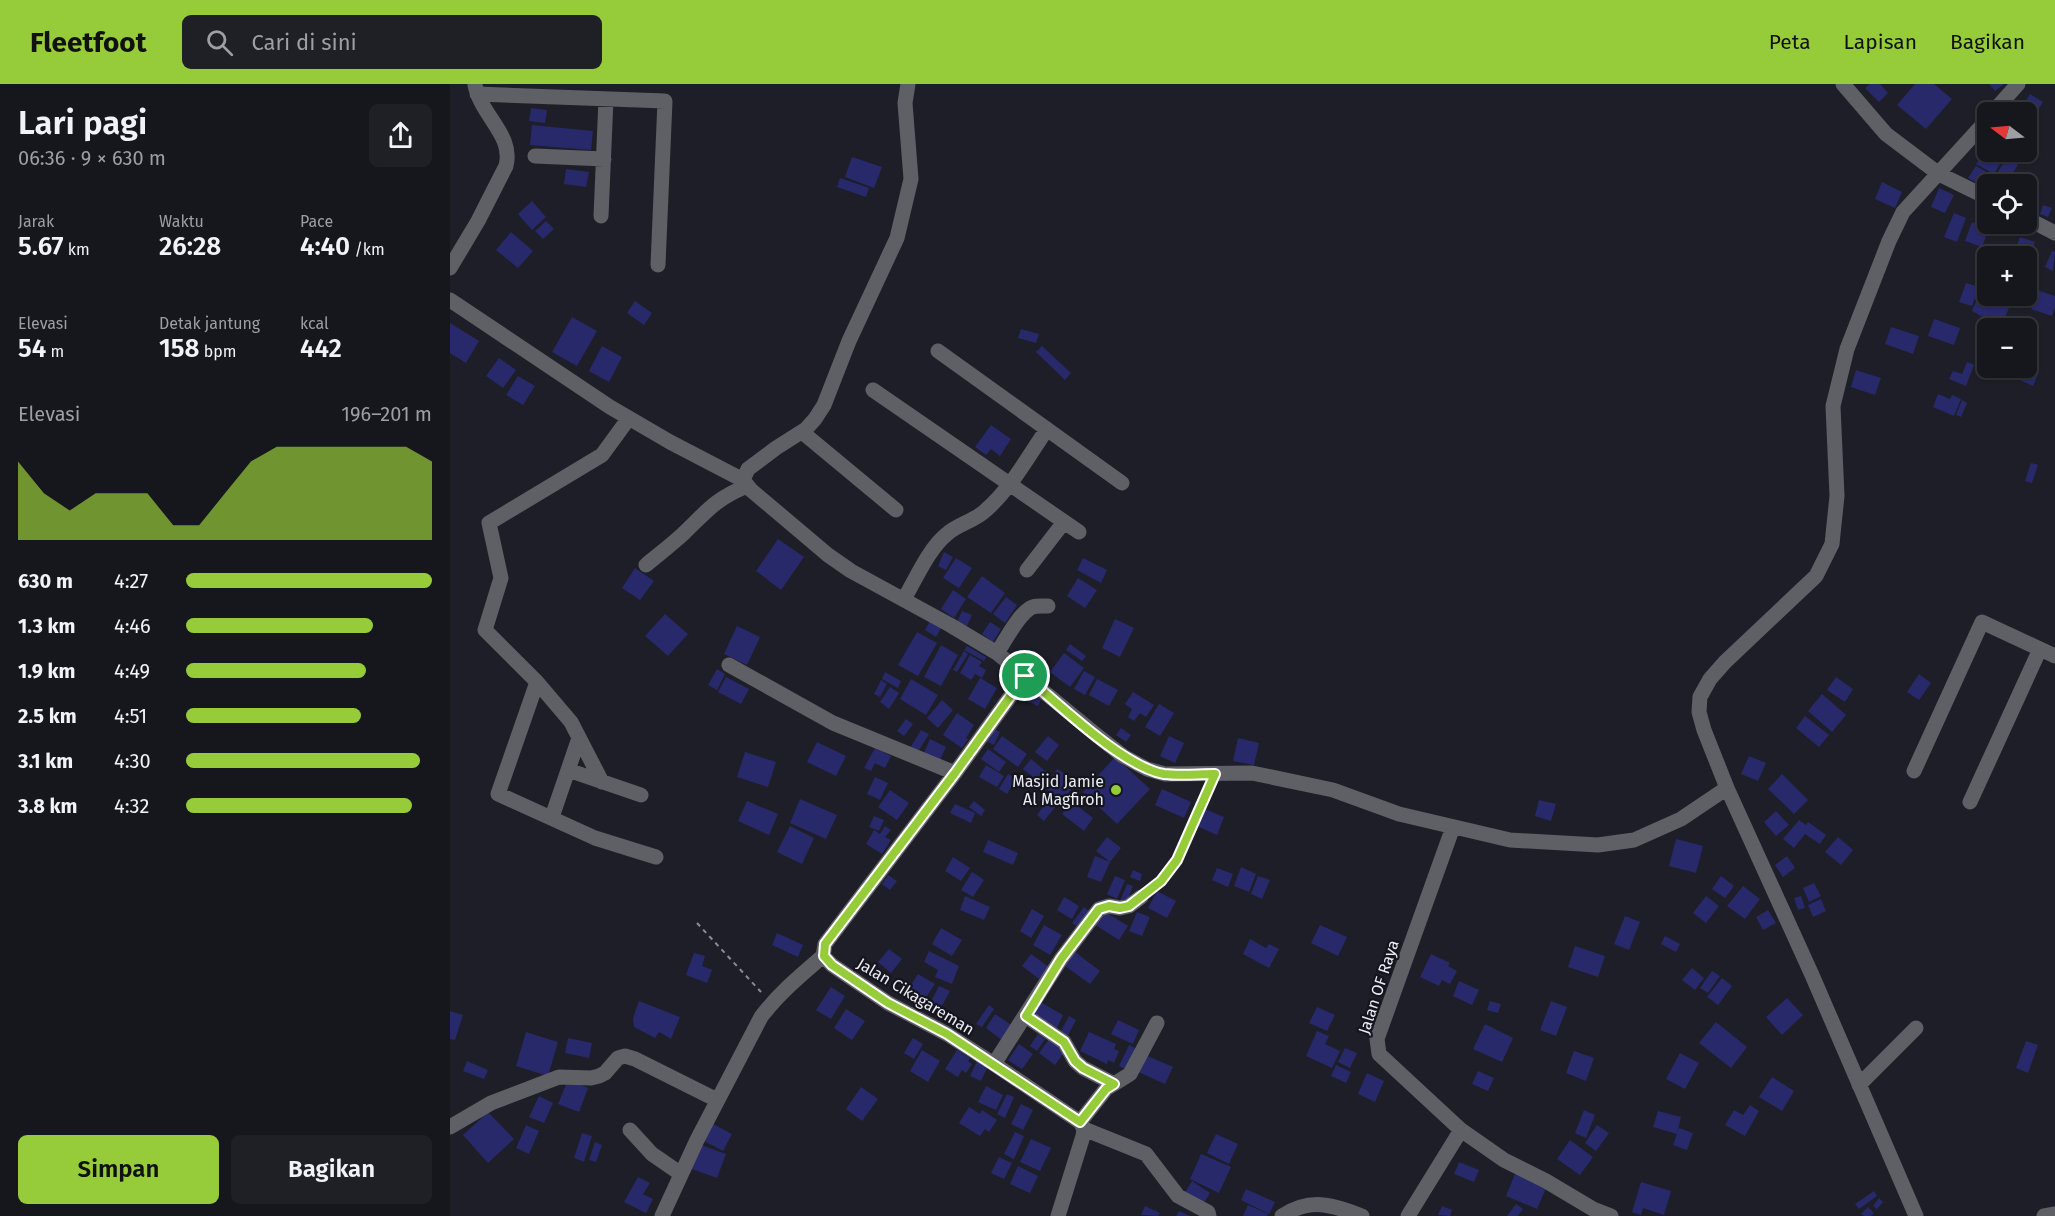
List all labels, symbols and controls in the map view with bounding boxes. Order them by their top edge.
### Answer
search box [182,15,602,69]
text: Fleetfoot [30,26,146,59]
icon: search [203,26,236,59]
text: Cari di sini [251,29,357,56]
text: Peta [1769,29,1811,55]
text: Lapisan [1844,29,1917,55]
text: Bagikan [1950,29,2025,55]
north arrow [1977,102,2037,162]
map controls [1977,102,2037,378]
text: Lari pagi [18,103,147,143]
button: share [369,104,432,167]
text: 06:36 · 9 × 630 m [18,146,166,170]
button: locate [1977,174,2037,234]
text: Jarak [18,212,54,231]
text: Waktu [159,212,204,231]
text: Pace [300,212,333,231]
text: 5.67 [18,231,64,262]
text: 26:28 [159,231,221,262]
text: 4:40 [300,231,350,262]
text: km [64,240,90,259]
text: /km [350,240,385,259]
button: + [1977,246,2037,306]
text: Elevasi [18,314,68,333]
text: Detak jantung [159,314,260,333]
text: kcal [300,314,329,333]
button: − [1977,318,2037,378]
text: 54 [18,333,46,364]
text: 158 [159,333,199,364]
text: 442 [300,333,342,364]
text: m [46,342,64,361]
text: bpm [199,342,236,361]
text: Elevasi [18,402,80,426]
text: 196–201 m [341,402,432,426]
text: 630 m [18,569,73,593]
text: 4:27 [114,569,148,593]
text: 1.3 km [18,614,75,638]
text: 4:46 [114,614,151,638]
pin [999,650,1050,701]
text: 1.9 km [18,659,76,683]
text: 4:49 [114,659,150,683]
icon: arrive [1008,659,1041,692]
text: 2.5 km [18,704,77,728]
text: 4:51 [114,704,147,728]
text: 3.1 km [18,749,73,773]
text: 4:30 [114,749,151,773]
place label: Masjid Jamie Al Magfiroh [1012,772,1104,809]
marker: Masjid Jamie Al Magfiroh [1109,783,1123,797]
text: 3.8 km [18,794,78,818]
text: 4:32 [114,794,149,818]
street label: Jalan OF Raya [1354,938,1403,1037]
street label: Jalan Cikagareman [854,954,978,1039]
button: Simpan [18,1135,219,1204]
button: Bagikan [231,1135,432,1204]

